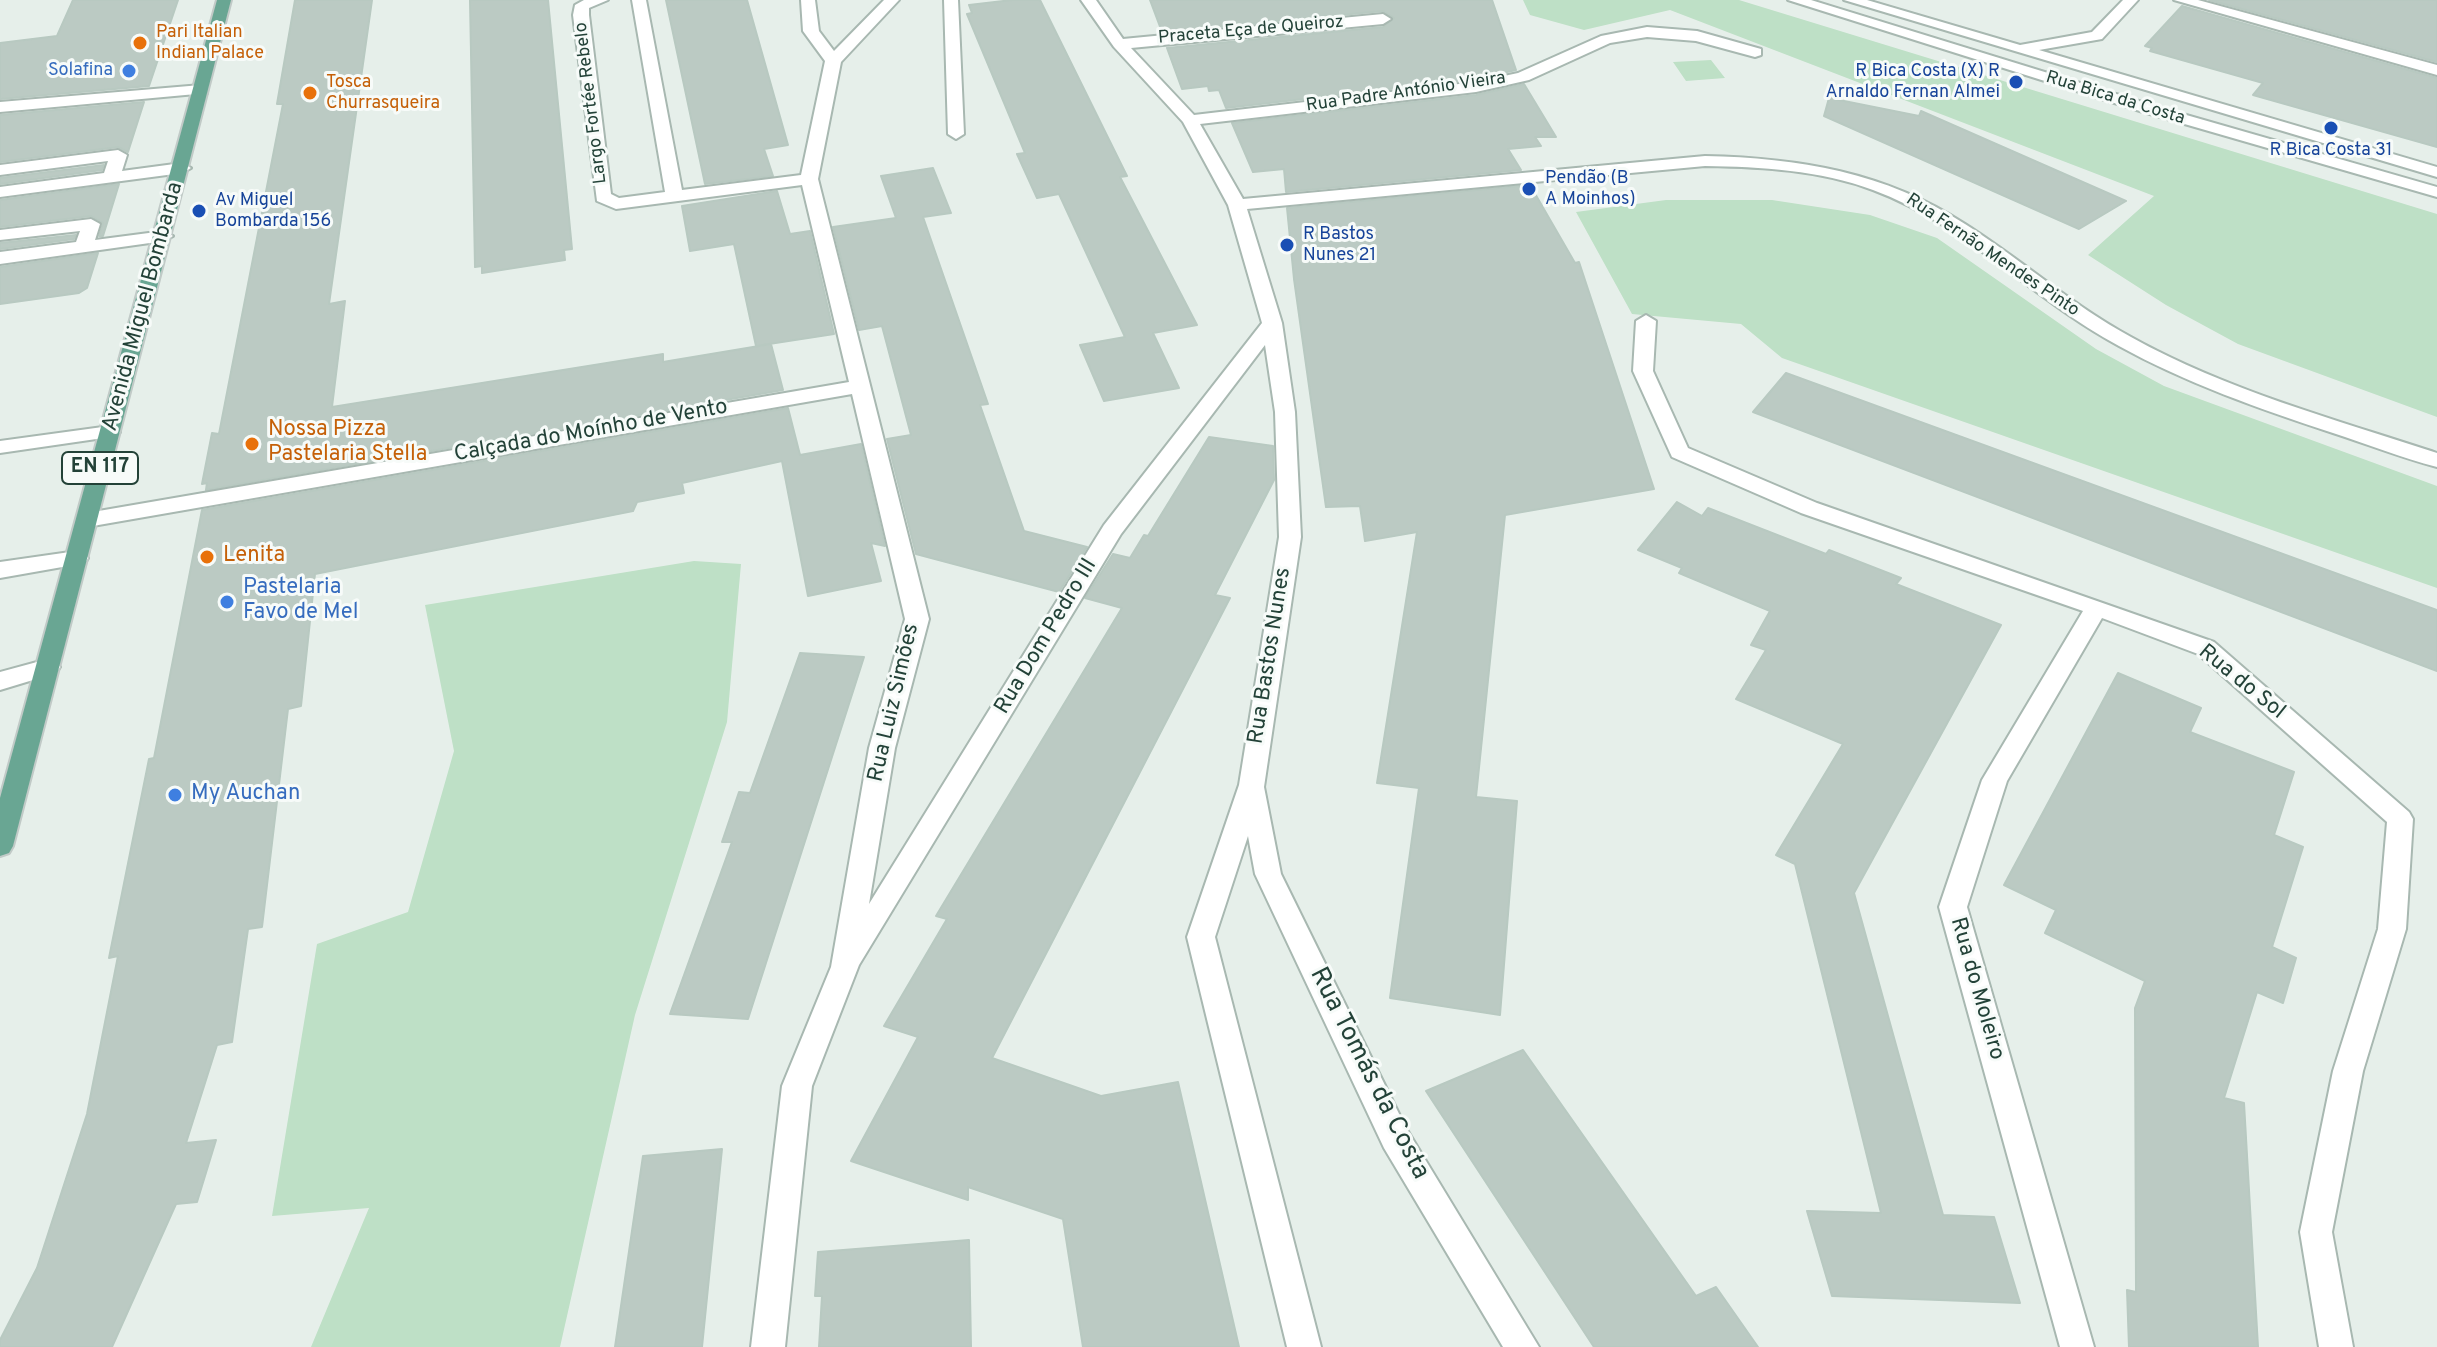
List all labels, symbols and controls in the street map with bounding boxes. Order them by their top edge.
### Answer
street label: Praceta Eça de Queiroz [1157,12,1345,50]
street label: Largo Fortée Rebelo [571,21,613,185]
place label: Pari Italian Indian Palace [156,22,264,64]
marker: Pari Italian Indian Palace [131,34,149,52]
place label: Solafina [48,60,113,82]
place label: R Bica Costa (X) R Arnaldo Fernan Almei [1826,61,2000,104]
marker: Solafina [120,62,138,80]
street label: Rua Padre António Vieira [1305,68,1507,118]
street label: Rua Bica da Costa [2043,68,2187,130]
place label: Tosca Churrasqueira [326,72,440,114]
marker: R Bica Costa (X) R Arnaldo Fernan Almei [2007,73,2025,91]
marker: Tosca Churrasqueira [301,84,319,102]
marker: R Bica Costa 31 [2322,119,2340,137]
place label: R Bica Costa 31 [2270,140,2392,162]
place label: Pendão (B A Moinhos) [1545,168,1636,210]
street label: Avenida Miguel Bombarda [98,180,190,434]
marker: Pendão (B A Moinhos) [1520,180,1538,198]
place label: Av Miguel Bombarda 156 [215,190,331,232]
street label: Rua Fernão Mendes Pinto [1901,190,2083,322]
marker: Av Miguel Bombarda 156 [190,202,208,220]
place label: R Bastos Nunes 21 [1303,224,1376,266]
marker: R Bastos Nunes 21 [1278,236,1296,254]
street label: Calçada do Moínho de Vento [452,395,730,469]
place label: Nossa Pizza Pastelaria Stella [268,418,427,470]
marker: Nossa Pizza Pastelaria Stella [243,435,261,453]
road number: EN 117 [62,452,138,484]
place label: Lenita [223,544,285,570]
marker: Lenita [198,548,216,566]
street label: Rua Dom Pedro III [990,554,1104,720]
street label: Rua Bastos Nunes [1244,566,1298,746]
place label: Pastelaria Favo de Mel [243,576,358,628]
marker: Pastelaria Favo de Mel [218,593,236,611]
street label: Rua Luiz Simões [864,621,926,785]
street label: Rua do Sol [2192,640,2290,726]
place label: My Auchan [191,782,300,808]
marker: My Auchan [166,786,184,804]
street label: Rua do Moleiro [1943,915,2009,1063]
street label: Rua Tomás da Costa [1301,963,1435,1185]

